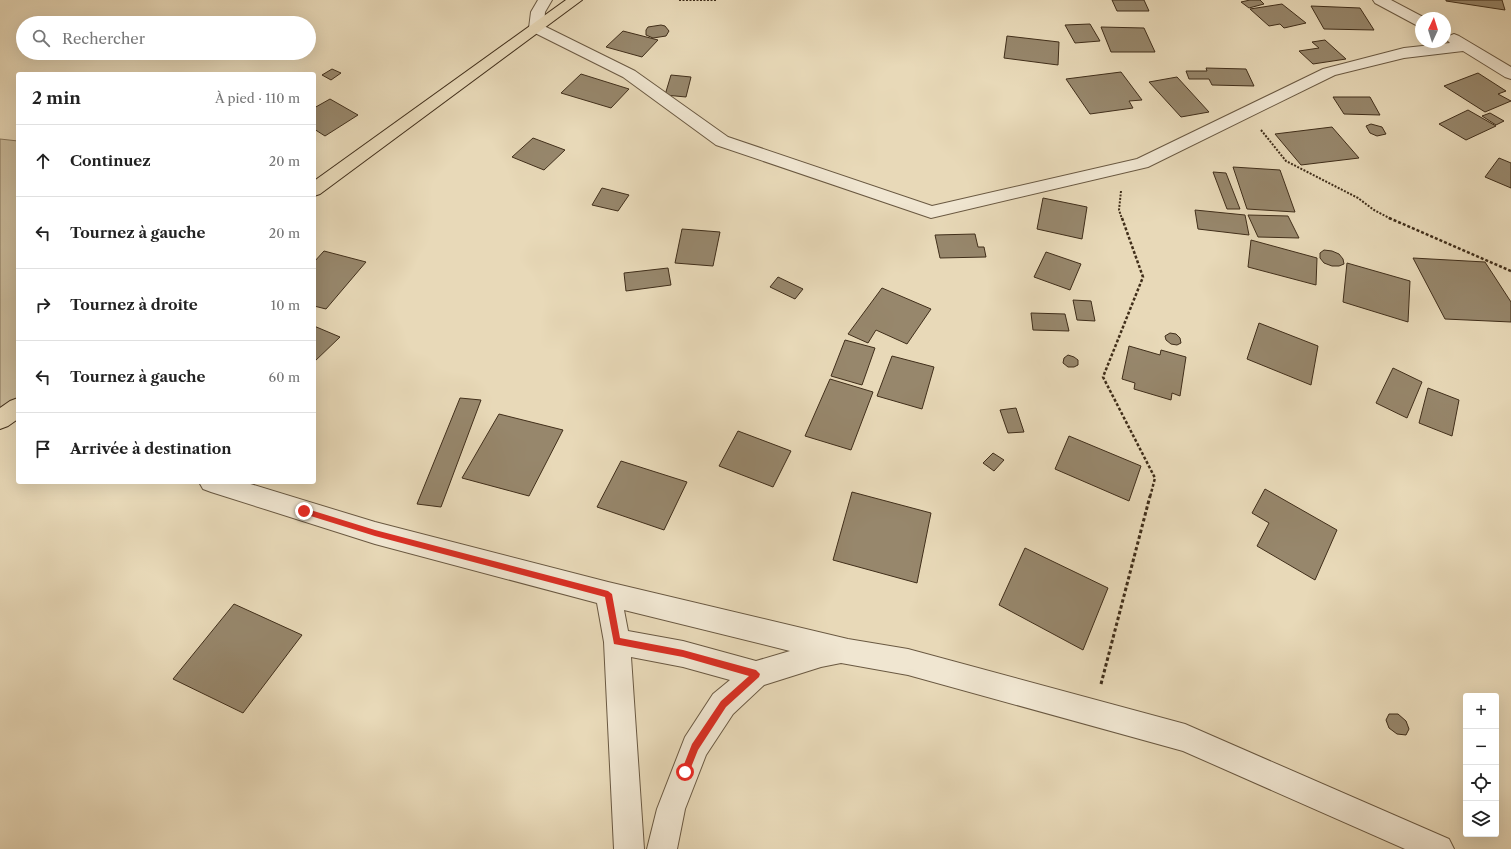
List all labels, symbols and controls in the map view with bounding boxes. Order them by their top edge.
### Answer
north arrow [1415,12,1451,48]
search box [16,16,316,60]
icon: search [30,27,52,49]
text: Rechercher [62,29,145,48]
text: 2 min [32,88,81,108]
text: À pied · 110 m [215,90,300,106]
icon: ahead [32,150,54,172]
text: Continuez [70,151,151,170]
text: 20 m [269,153,300,169]
icon: left [32,222,54,244]
text: Tournez à gauche [70,223,206,242]
text: 20 m [269,225,300,241]
icon: right [32,294,54,316]
text: Tournez à droite [70,295,198,314]
text: 10 m [271,297,300,313]
icon: left [32,366,54,388]
text: Tournez à gauche [70,367,206,386]
text: 60 m [269,369,300,385]
icon: arrive [32,438,54,460]
text: Arrivée à destination [70,439,232,458]
route end [295,502,313,520]
map controls [1463,693,1499,837]
button: + [1463,693,1499,729]
button: − [1463,729,1499,765]
route start [676,763,694,781]
button: locate [1463,765,1499,801]
button: layers [1463,801,1499,837]

